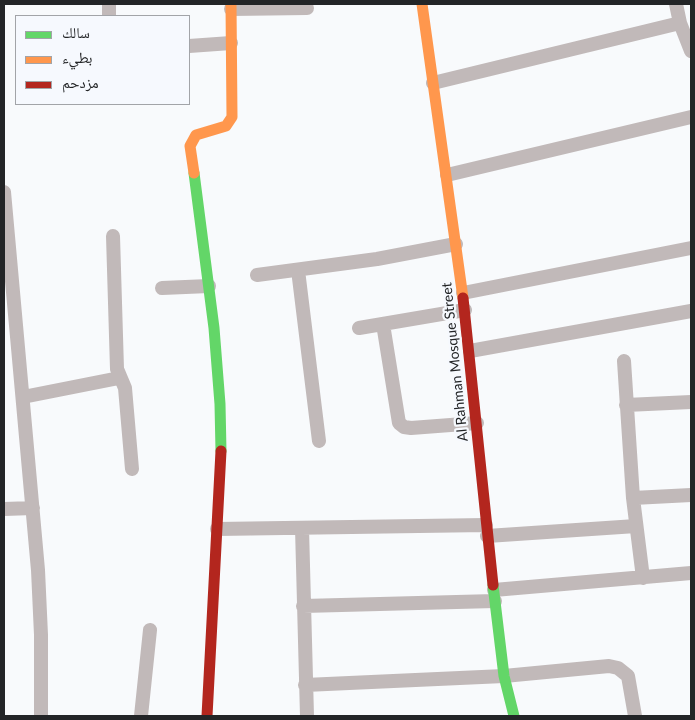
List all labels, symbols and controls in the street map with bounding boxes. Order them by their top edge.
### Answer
legend [15,15,190,105]
text: سالك [62,23,90,41]
text: بطيء [62,48,92,66]
text: مزدحم [62,73,99,91]
street label: Al Rahman Mosque Street [438,282,472,442]

